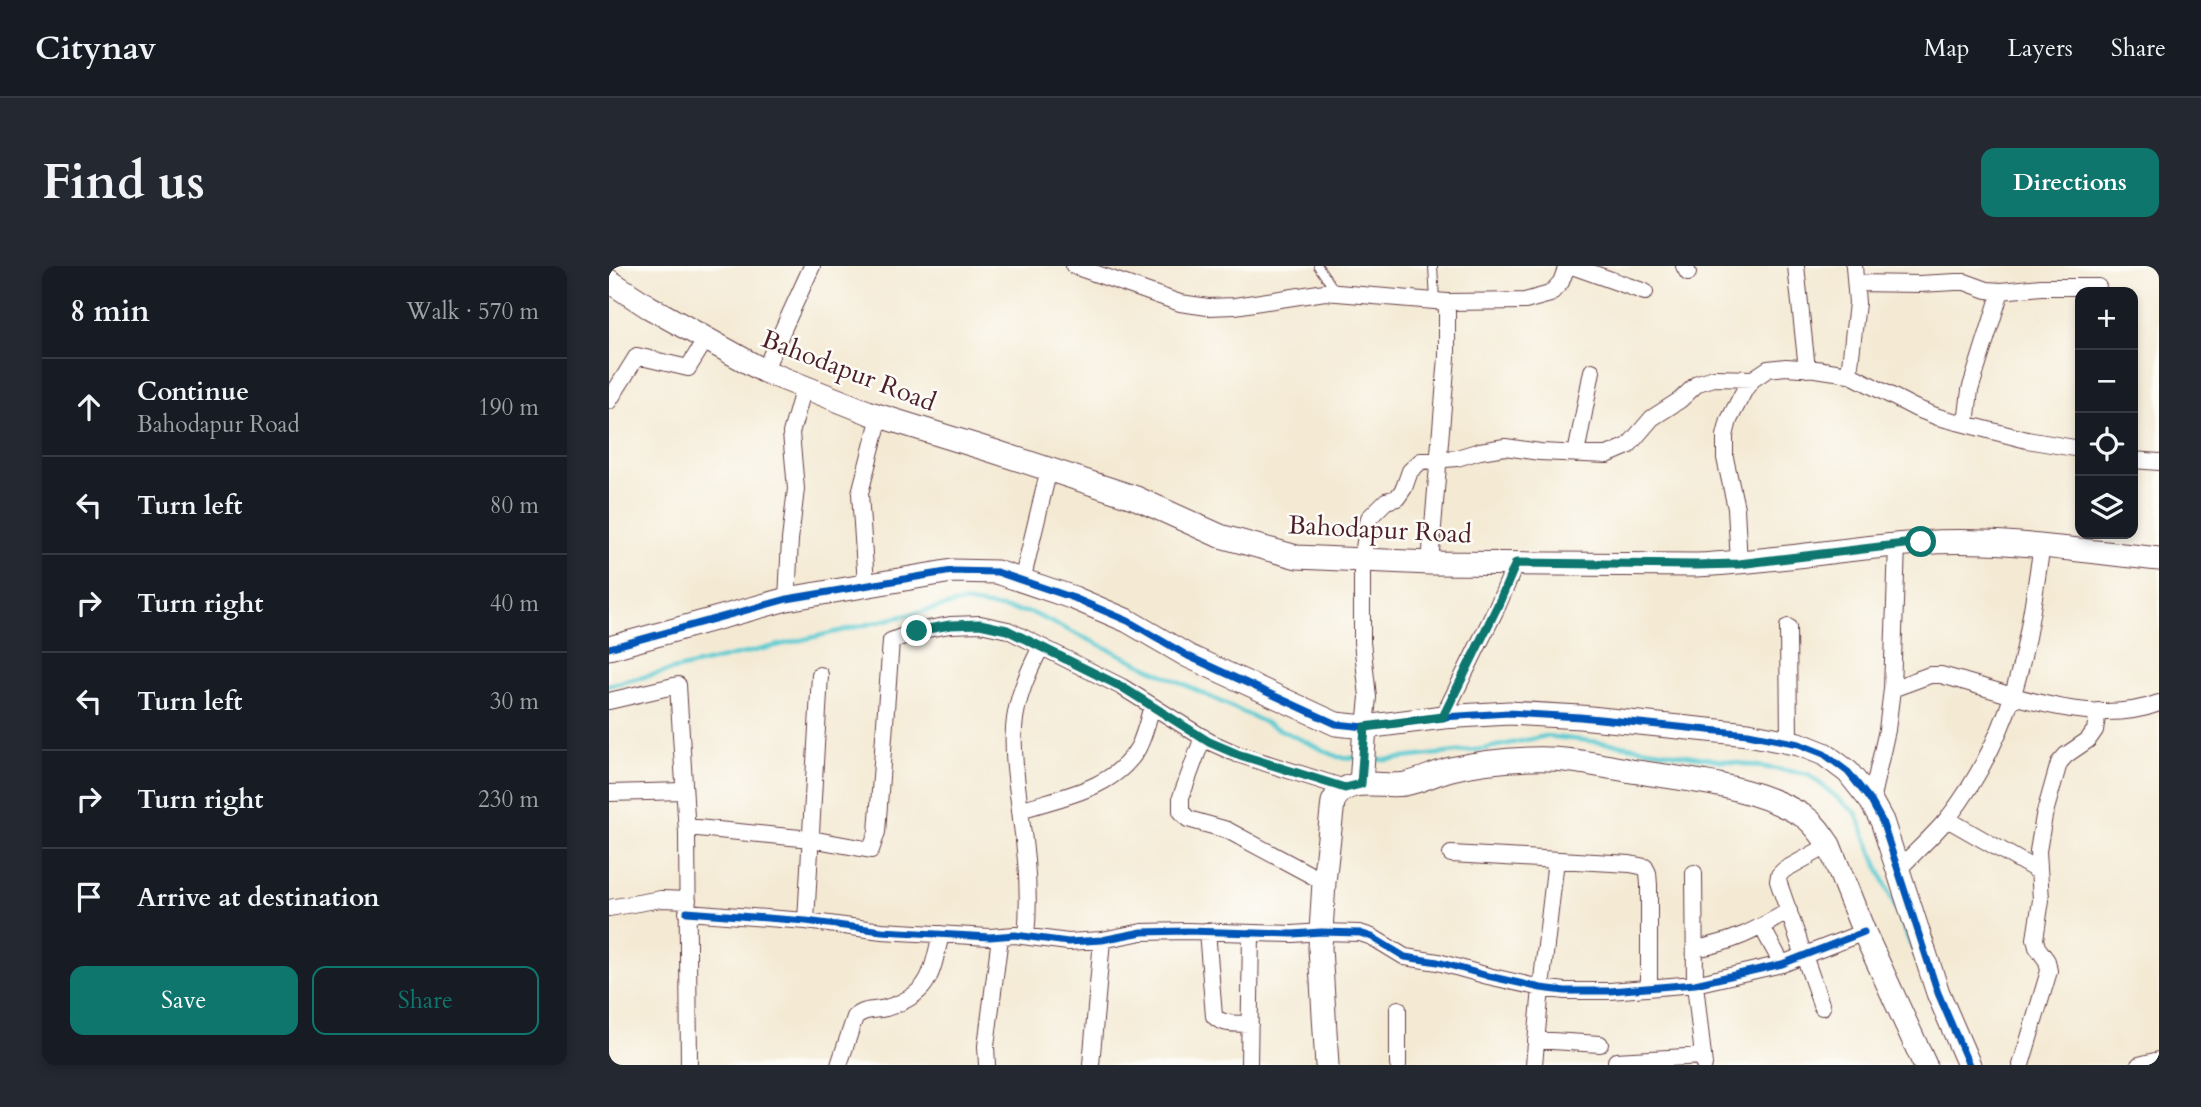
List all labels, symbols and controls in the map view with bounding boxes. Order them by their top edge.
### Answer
text: Citynav [35,26,156,71]
text: Map [1924,32,1970,65]
text: Layers [2008,32,2073,65]
text: Share [2111,32,2166,65]
button: Directions [1981,148,2159,217]
text: Find us [42,149,205,216]
map controls [2075,287,2138,539]
button: + [2075,287,2138,350]
text: 8 min [70,291,150,332]
text: Walk · 570 m [406,296,539,327]
street label: Bahodapur Road [757,321,941,420]
button: − [2075,350,2138,413]
text: Continue [137,374,249,409]
icon: ahead [70,388,108,426]
text: 190 m [478,392,539,423]
text: Bahodapur Road [137,409,300,440]
button: locate [2075,413,2138,476]
button: layers [2075,476,2138,539]
icon: left [70,486,108,524]
text: Turn left [137,488,242,523]
text: 80 m [490,490,539,521]
street label: Bahodapur Road [1287,507,1473,552]
route start [1905,526,1936,557]
icon: right [70,584,108,622]
text: Turn right [137,586,264,621]
text: 40 m [490,588,539,619]
route end [901,615,932,646]
icon: left [70,682,108,720]
text: Turn left [137,684,242,719]
text: 30 m [490,686,539,717]
icon: right [70,780,108,818]
text: Turn right [137,782,264,817]
text: 230 m [478,784,539,815]
icon: arrive [70,878,108,916]
text: Arrive at destination [137,880,380,915]
button: Save [70,966,298,1035]
button: Share [312,966,539,1035]

